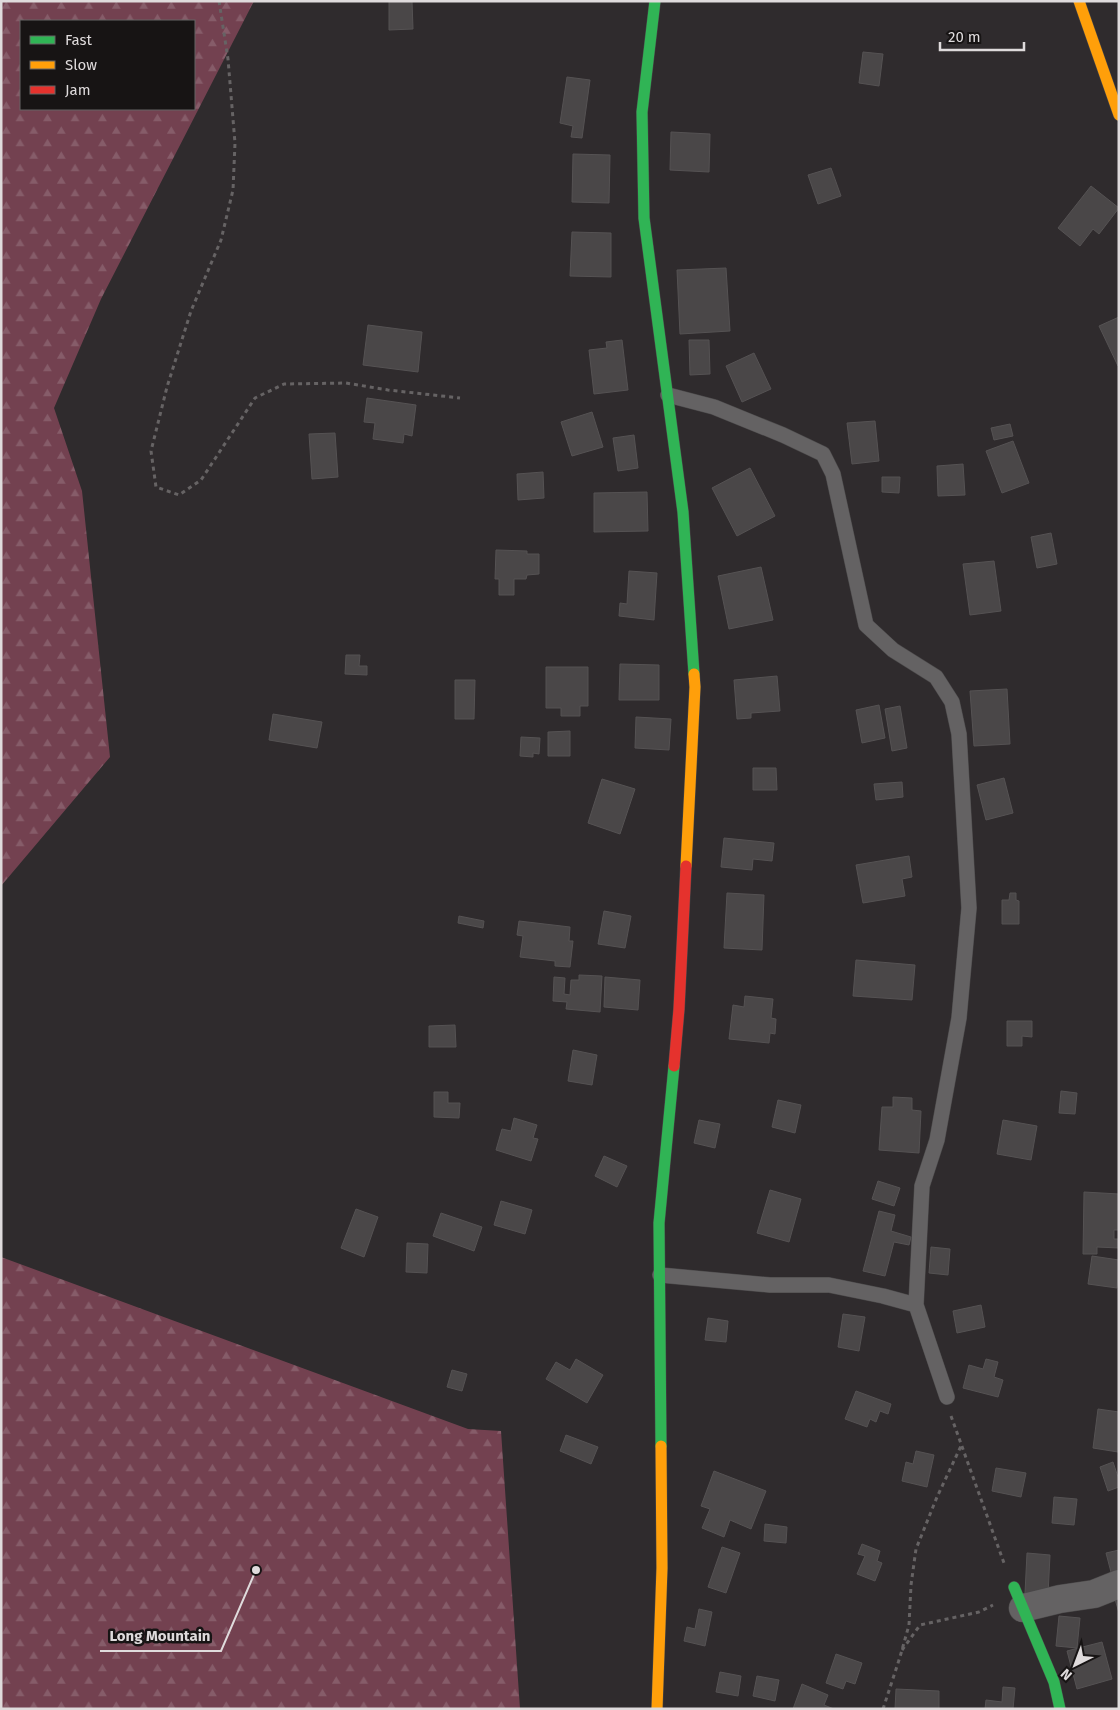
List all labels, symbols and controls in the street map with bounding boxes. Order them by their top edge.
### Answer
legend [20,20,195,110]
scale bar [940,20,1024,52]
text: 20 m [948,28,981,46]
text: Fast [65,31,92,49]
text: Slow [65,56,97,74]
text: Jam [65,81,91,99]
callout: Long Mountain [100,1621,221,1651]
text: Long Mountain [109,1627,211,1645]
north arrow [1050,1640,1100,1690]
text: N [1057,1665,1076,1684]

